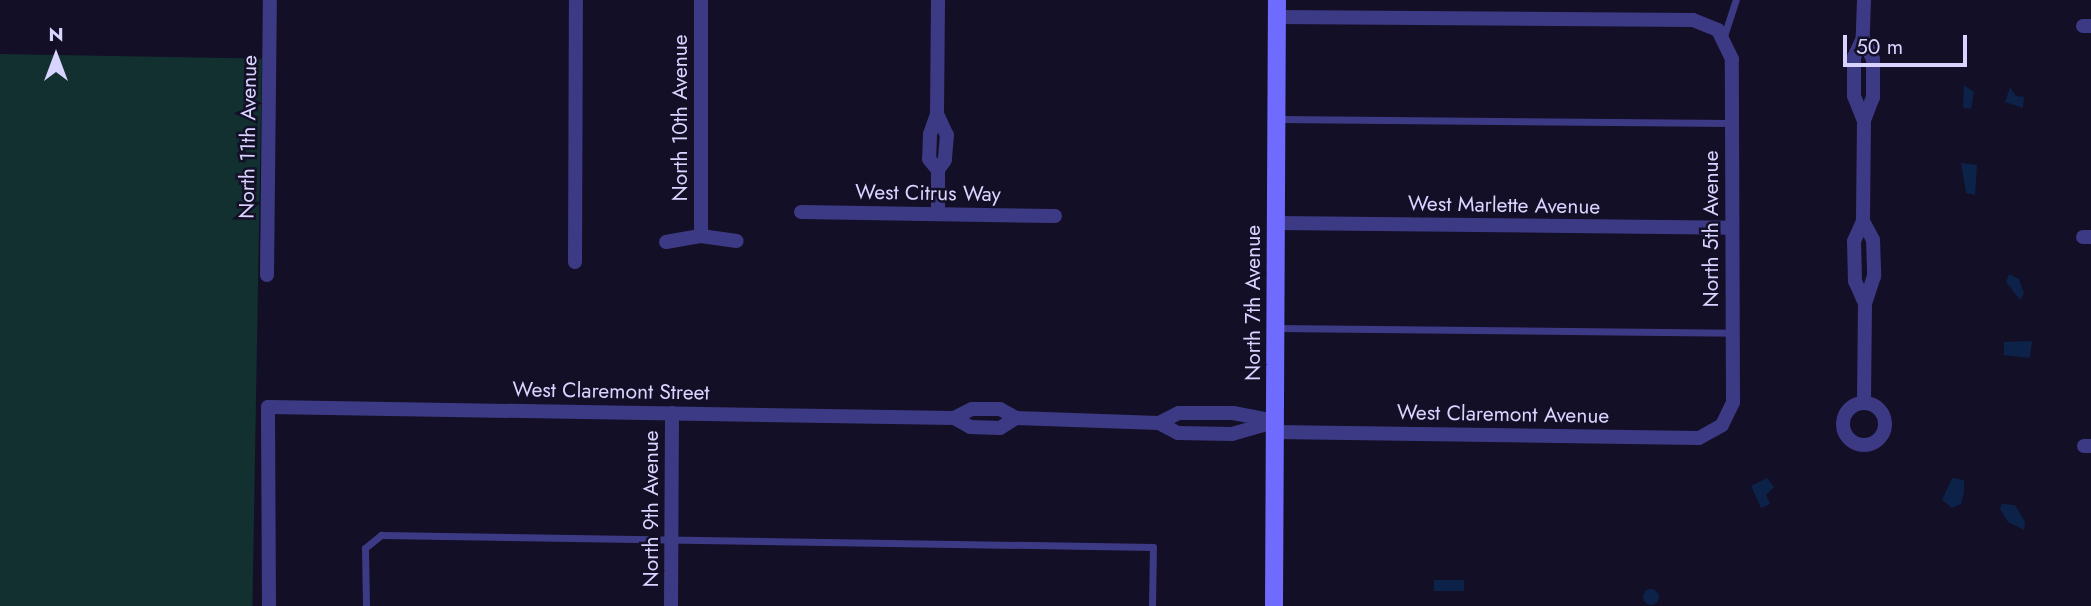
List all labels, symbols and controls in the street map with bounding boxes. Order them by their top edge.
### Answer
north arrow [21,21,91,91]
text: N [48,21,64,48]
scale bar [1846,21,1970,65]
text: 50 m [1856,32,1903,62]
street label: North 10th Avenue [667,34,693,202]
street label: North 11th Avenue [234,55,262,219]
street label: North 5th Avenue [1698,151,1724,307]
street label: West Citrus Way [855,179,1001,207]
street label: West Marlette Avenue [1408,191,1600,219]
street label: North 7th Avenue [1240,225,1266,381]
street label: West Claremont Street [512,377,710,405]
street label: West Claremont Avenue [1397,400,1609,428]
street label: North 9th Avenue [638,430,664,588]

